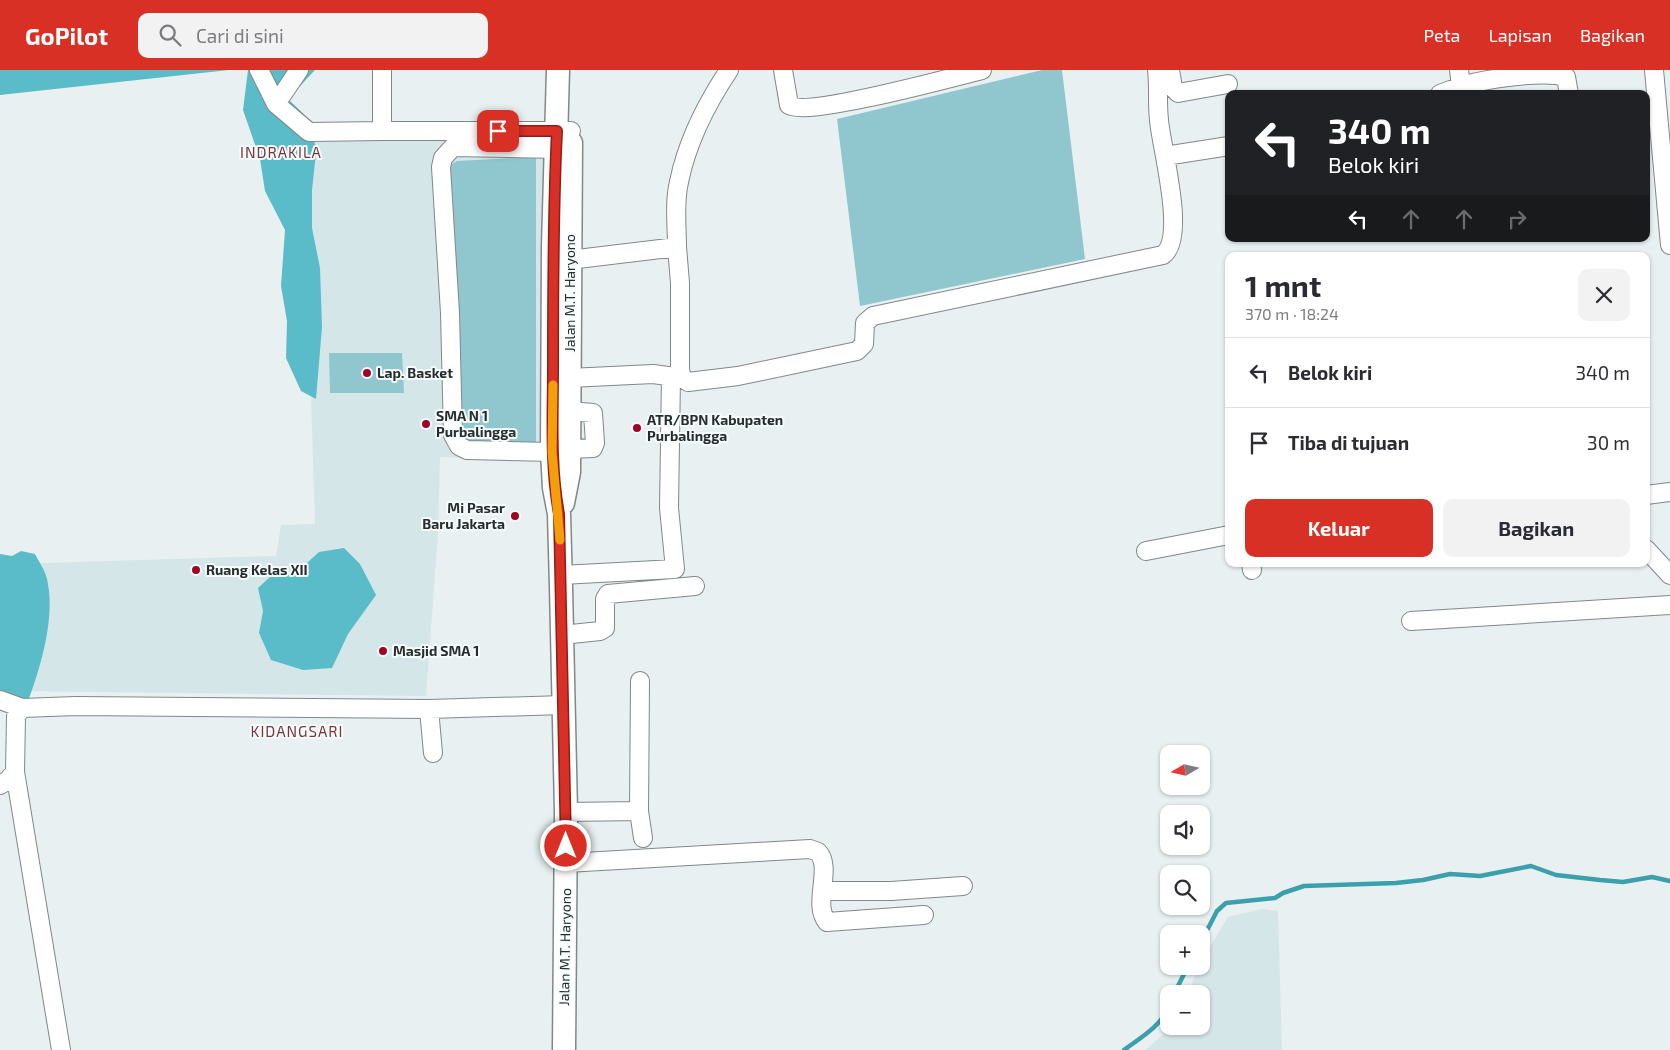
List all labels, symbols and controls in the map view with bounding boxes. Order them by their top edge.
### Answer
search box [138,13,488,58]
text: GoPilot [25,21,108,50]
icon: search [156,21,184,49]
text: Cari di sini [196,24,284,47]
text: Peta [1423,24,1460,46]
text: Lapisan [1488,24,1552,46]
text: Bagikan [1580,24,1645,46]
text: 340 m [1328,109,1431,151]
pin [477,110,519,152]
icon: left [1245,110,1310,175]
icon: arrive [484,117,512,145]
district label: INDRAKILA [240,143,322,161]
text: Belok kiri [1328,151,1419,177]
icon: left [1344,205,1372,233]
icon: ahead [1397,205,1425,233]
icon: ahead [1450,205,1478,233]
icon: right [1503,205,1531,233]
street label: Jalan M.T. Haryono [561,234,578,352]
text: 1 mnt [1245,267,1321,303]
button: close [1578,269,1630,321]
text: 370 m · 18:24 [1245,304,1339,323]
icon: left [1245,359,1273,387]
text: Belok kiri [1288,361,1372,384]
text: 340 m [1575,361,1630,384]
place label: Lap. Basket [377,364,453,381]
marker: Lap. Basket [361,367,373,379]
place label: SMA N 1 Purbalingga [436,407,516,440]
place label: ATR/BPN Kabupaten Purbalingga [647,411,783,444]
marker: SMA N 1 Purbalingga [420,418,432,430]
marker: ATR/BPN Kabupaten Purbalingga [631,422,643,434]
icon: arrive [1245,429,1273,457]
text: Tiba di tujuan [1288,431,1409,454]
text: 30 m [1587,431,1630,454]
place label: Mi Pasar Baru Jakarta [422,499,505,532]
button: Keluar [1245,499,1433,557]
button: Bagikan [1443,499,1630,557]
marker: Mi Pasar Baru Jakarta [509,510,521,522]
place label: Ruang Kelas XII [206,561,308,578]
marker: Ruang Kelas XII [190,564,202,576]
place label: Masjid SMA 1 [393,642,479,659]
marker: Masjid SMA 1 [377,645,389,657]
district label: KIDANGSARI [251,722,343,740]
north arrow [1160,745,1210,795]
map controls [1160,745,1210,1035]
button: sound [1160,805,1210,855]
position arrow [539,819,591,871]
button: search [1160,865,1210,915]
street label: Jalan M.T. Haryono [555,888,574,1006]
button: + [1160,925,1210,975]
button: − [1160,985,1210,1035]

